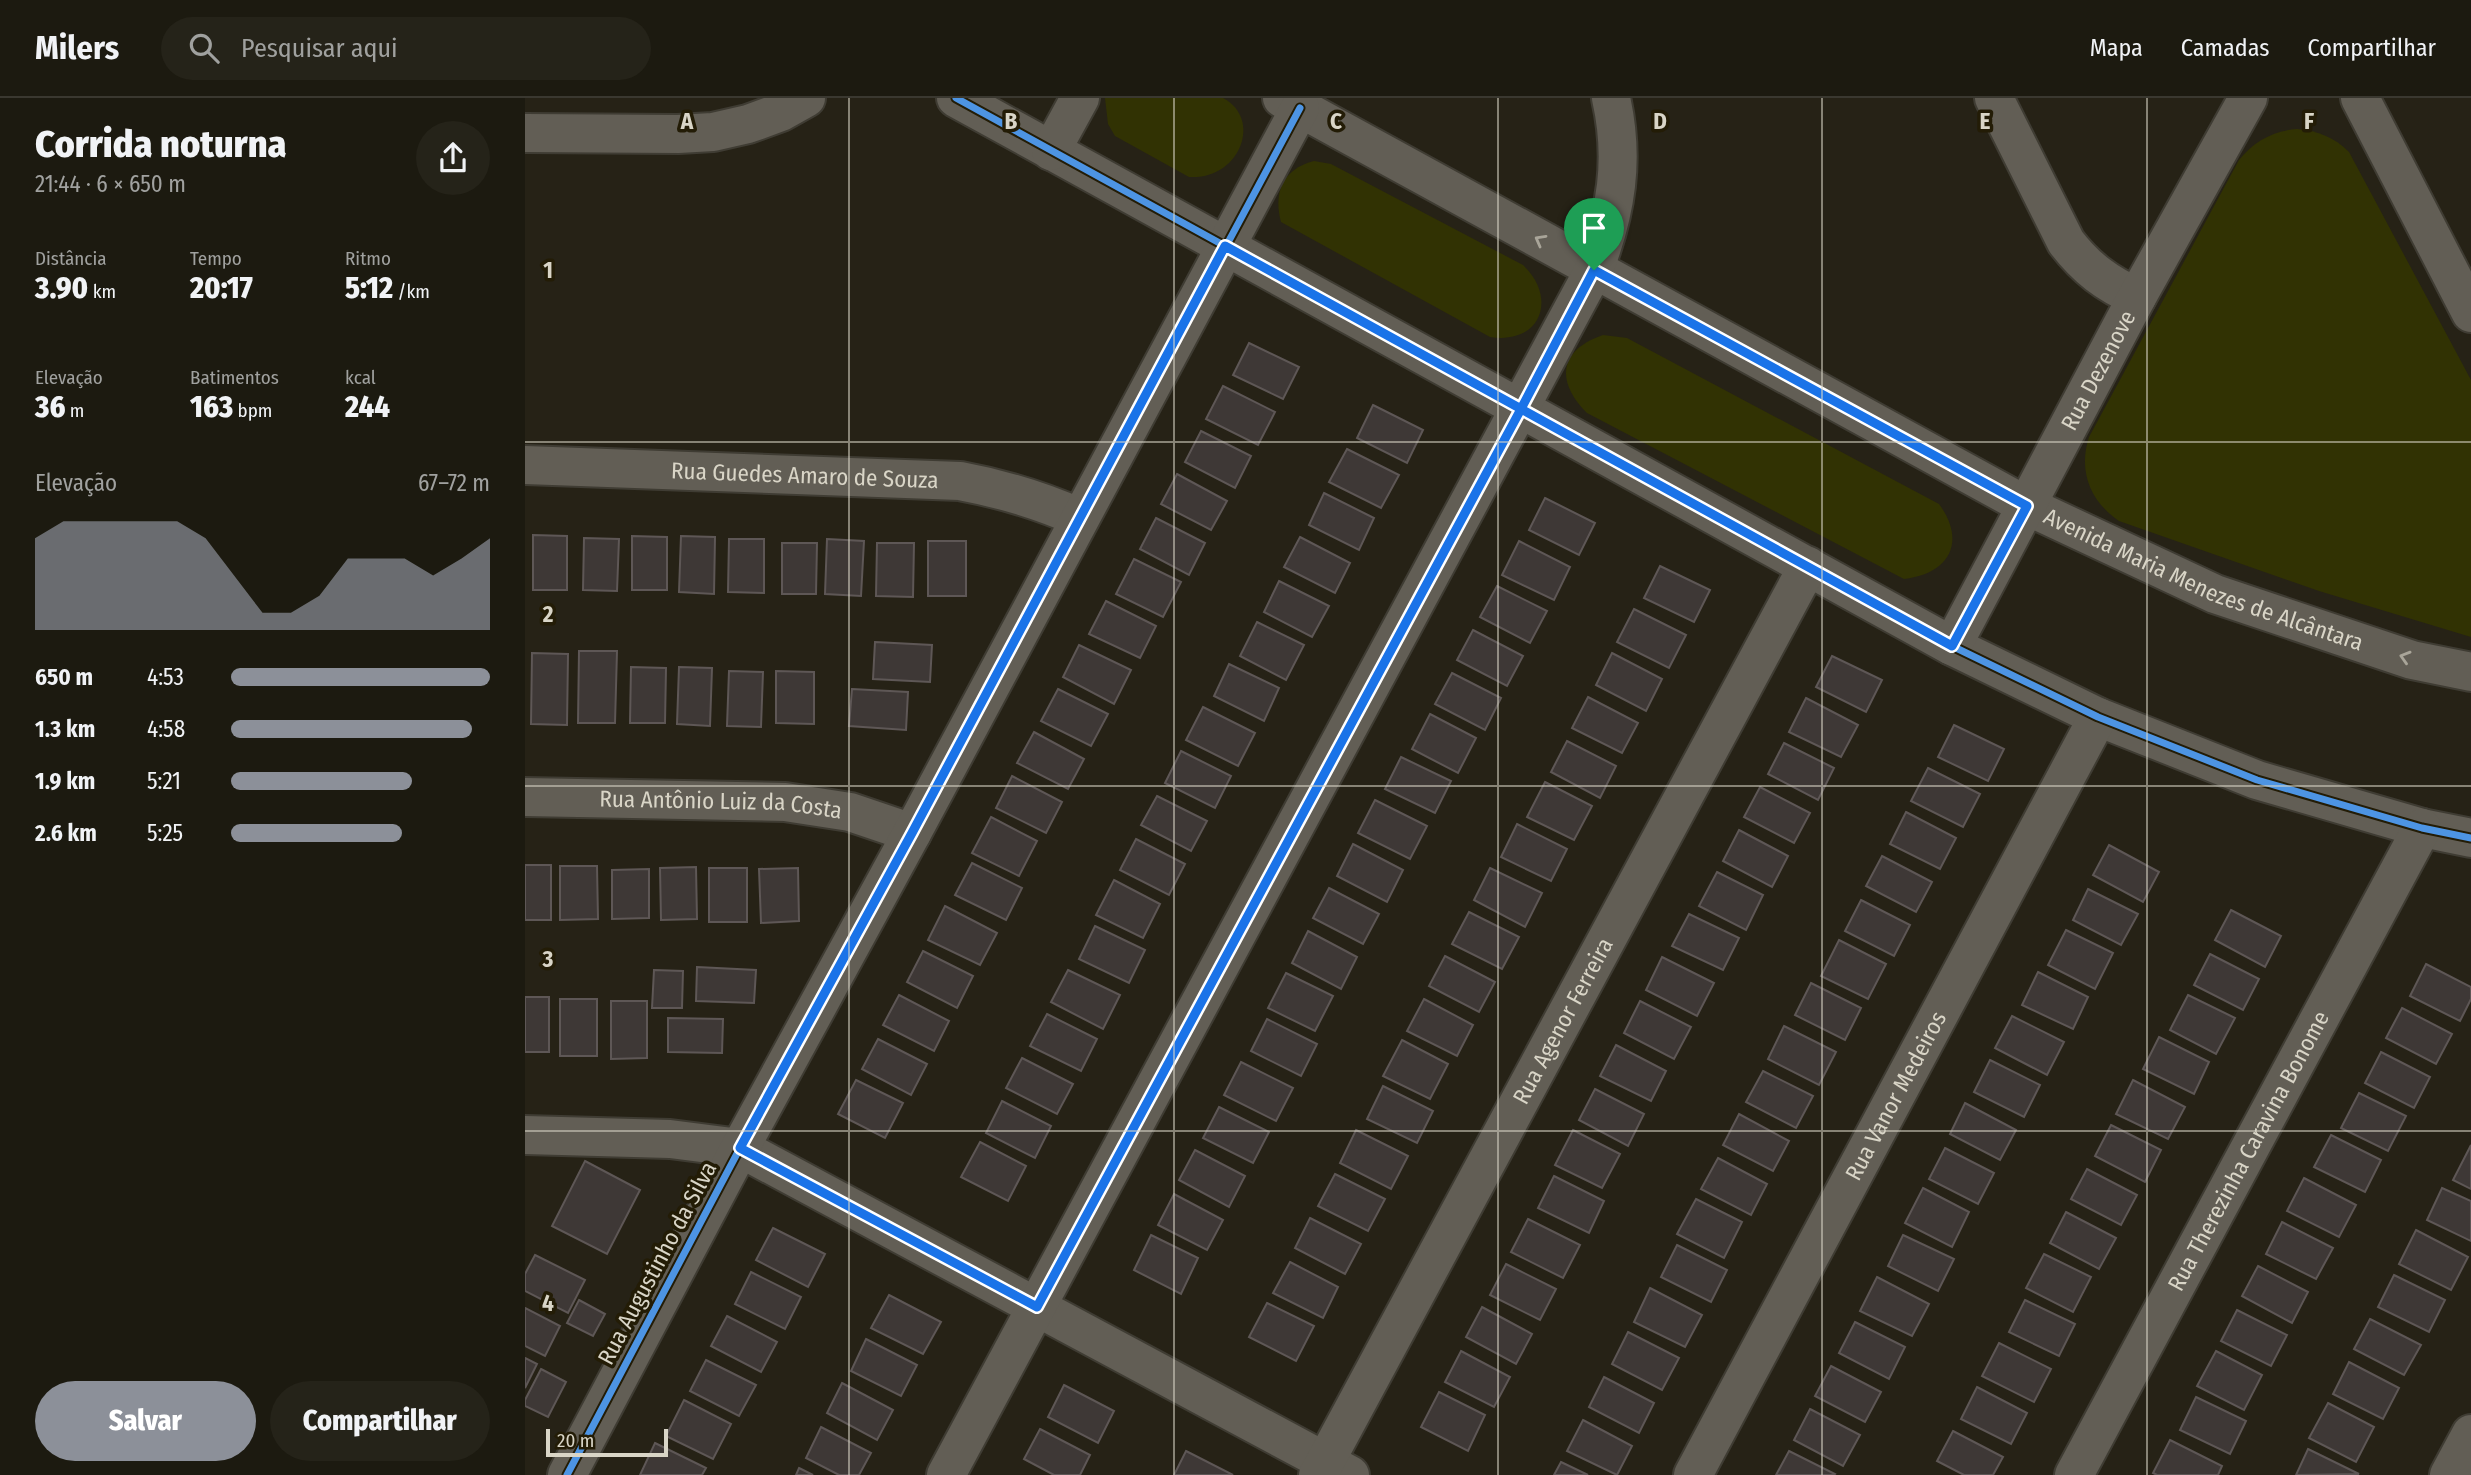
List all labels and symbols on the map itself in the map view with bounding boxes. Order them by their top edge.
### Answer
text: A [680,107,694,135]
text: B [1005,107,1018,135]
text: C [1330,107,1342,135]
text: D [1653,107,1667,135]
text: E [1980,107,1991,135]
text: F [2304,107,2314,135]
pin [1564,198,1624,270]
one-way arrow [1534,235,1547,248]
text: 1 [543,256,553,284]
street label: Rua Dezenove [2055,306,2141,435]
street label: Rua Guedes Amaro de Souza [671,456,939,494]
street label: Avenida Maria Menezes de Alcântara [2039,502,2367,657]
text: 2 [542,600,554,628]
one-way arrow [2399,650,2411,665]
street label: Rua Antônio Luiz da Costa [599,784,844,825]
street label: Rua Agenor Ferreira [1507,933,1619,1109]
text: 3 [542,945,554,973]
street label: Rua Vanor Medeiros [1839,1006,1952,1185]
street label: Rua Therezinha Caravina Bonome [2162,1006,2335,1296]
street label: Rua Augustinho da Silva [592,1157,722,1369]
text: 4 [542,1289,554,1317]
scale bar [546,1426,669,1458]

